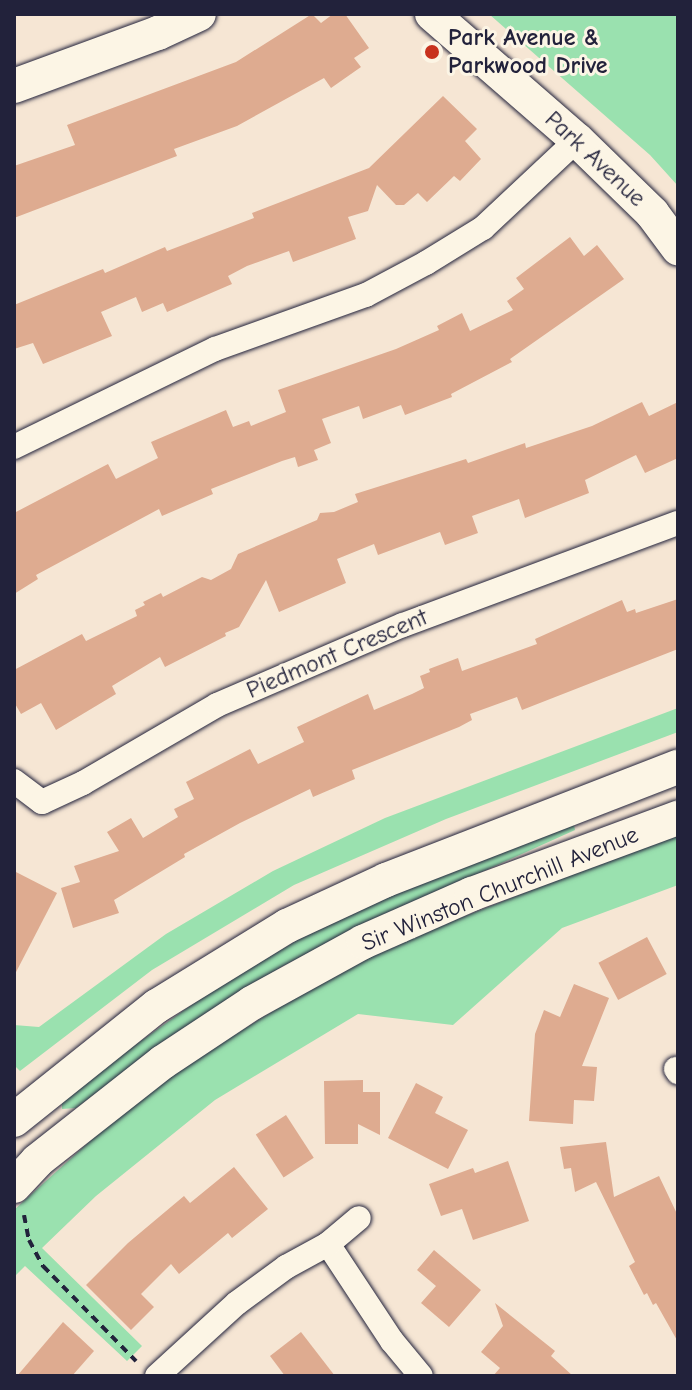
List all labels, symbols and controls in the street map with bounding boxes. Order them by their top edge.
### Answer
place label: Park Avenue & Parkwood Drive [448,24,608,80]
marker: Park Avenue & Parkwood Drive [423,43,441,61]
street label: Park Avenue [539,105,651,213]
street label: Piedmont Crescent [242,603,432,705]
street label: Sir Winston Churchill Avenue [357,820,643,958]

